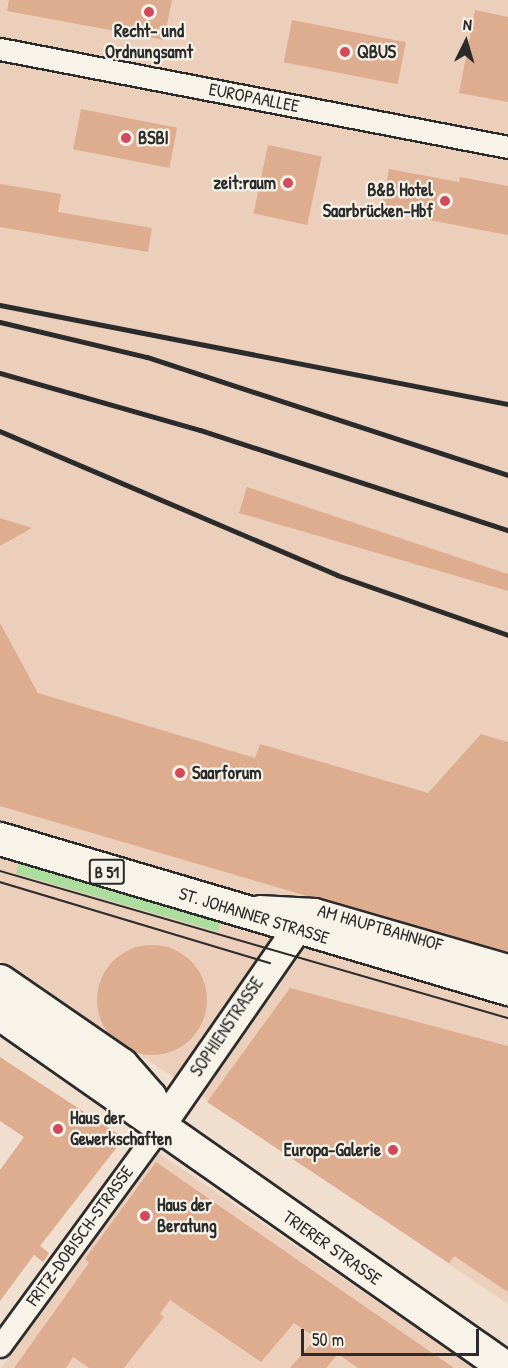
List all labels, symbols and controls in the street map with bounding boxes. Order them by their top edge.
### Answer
marker: Recht- und Ordnungsamt [142,5,156,19]
north arrow [436,12,496,72]
text: N [462,13,473,35]
place label: Recht- und Ordnungsamt [105,21,193,63]
place label: QBUS [357,41,396,63]
marker: QBUS [338,45,352,59]
street label: EUROPAALLEE [207,79,301,117]
place label: BSBI [138,127,169,149]
marker: BSBI [119,131,133,145]
place label: zeit:raum [213,172,276,194]
marker: zeit:raum [281,176,295,190]
place label: B&B Hotel Saarbrücken-Hbf [323,180,433,222]
marker: B&B Hotel Saarbrücken-Hbf [438,194,452,208]
place label: Saarforum [192,762,261,784]
marker: Saarforum [173,766,187,780]
road number: B 51 [88,859,126,885]
street label: ST. JOHANNER STRASSE [176,883,332,949]
street label: AM HAUPTBAHNHOF [315,900,445,956]
street label: SOPHIENSTRASSE [186,973,268,1081]
place label: Haus der Gewerkschaften [70,1108,172,1150]
marker: Haus der Gewerkschaften [51,1122,65,1136]
place label: Europa-Galerie [284,1139,381,1161]
marker: Europa-Galerie [386,1143,400,1157]
street label: FRITZ-DOBISCH-STRASSE [22,1162,138,1310]
place label: Haus der Beratung [157,1195,217,1238]
street label: TRIERER STRASSE [279,1206,385,1290]
marker: Haus der Beratung [138,1209,152,1223]
scale bar [304,1317,482,1355]
text: 50 m [312,1327,344,1352]

